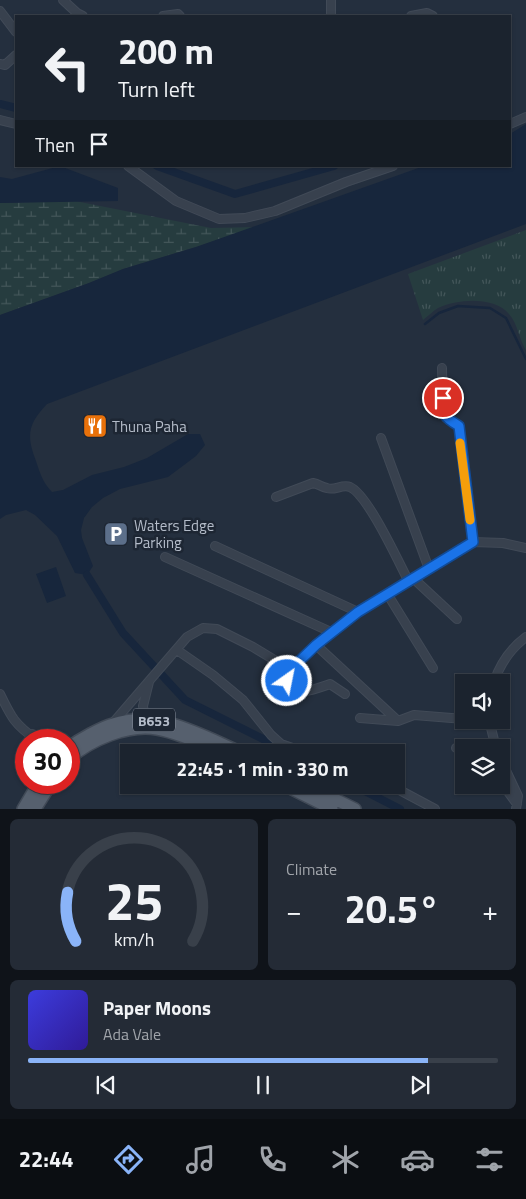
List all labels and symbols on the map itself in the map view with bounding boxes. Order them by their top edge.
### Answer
pin [422,377,464,419]
restaurant icon: Thuna Paha [82,413,108,439]
place label: Thuna Paha [112,415,187,438]
place label: Waters Edge Parking [134,514,214,554]
parking icon: Waters Edge Parking [103,521,129,547]
position arrow [260,654,312,706]
road number: B653 [133,708,175,732]
speed limit sign: 30 [15,729,80,794]

